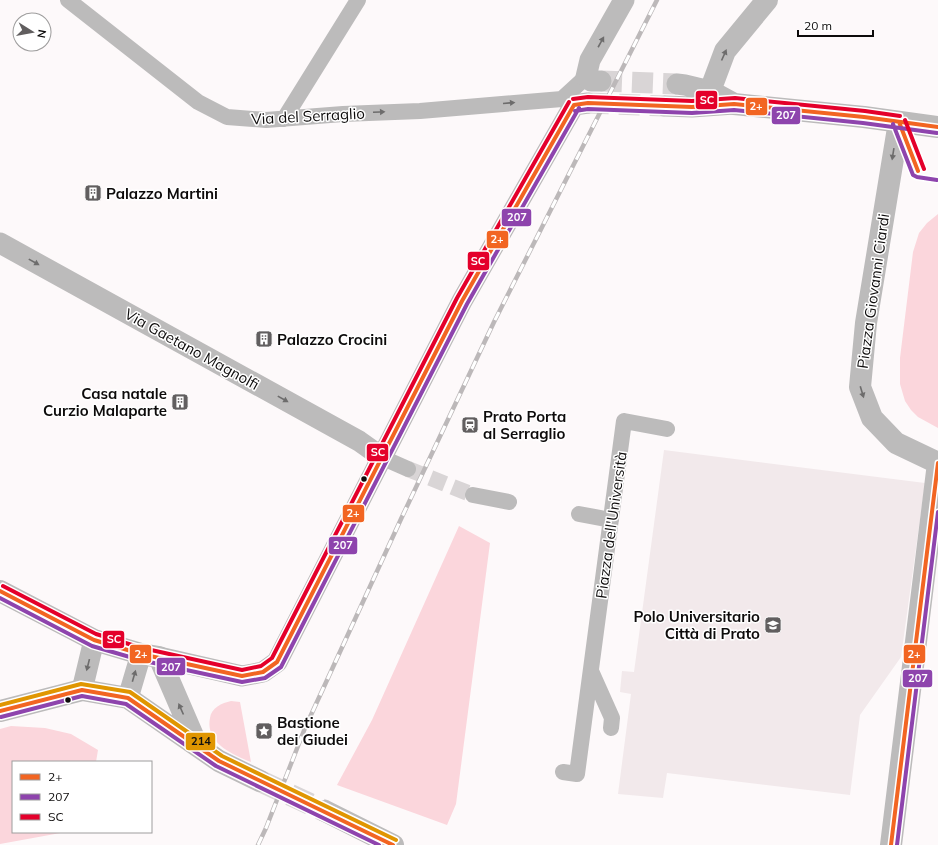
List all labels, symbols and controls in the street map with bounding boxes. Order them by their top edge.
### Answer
north arrow [12,12,52,52]
scale bar [798,12,873,38]
text: 20 m [804,18,832,33]
text: N [34,28,49,39]
one-way arrow [597,36,604,47]
one-way arrow [721,49,727,60]
line badge: SC [695,90,718,110]
text: SC [700,93,715,107]
line badge: 2+ [745,97,768,116]
text: 2+ [749,99,763,113]
one-way arrow [503,100,515,106]
street label: Via del Serraglio [251,104,365,128]
line badge: 207 [771,106,801,125]
text: 207 [776,108,796,122]
one-way arrow [373,109,386,115]
one-way arrow [890,148,896,161]
building icon: Palazzo Martini [83,183,103,203]
place label: Palazzo Martini [106,184,218,203]
line badge: 207 [501,208,532,227]
text: 207 [507,210,527,224]
street label: Piazza Giovanni Ciardi [853,212,893,370]
line badge: 2+ [486,230,509,249]
text: 2+ [490,232,504,246]
line badge: SC [467,251,490,271]
text: SC [471,254,486,268]
one-way arrow [28,259,40,265]
street label: Via Gaetano Magnolfi [121,304,263,394]
building icon: Palazzo Crocini [254,329,274,349]
place label: Palazzo Crocini [277,330,387,349]
place label: Casa natale Curzio Malaparte [43,384,167,420]
one-way arrow [859,386,865,398]
building icon: Casa natale Curzio Malaparte [170,392,190,412]
one-way arrow [277,396,289,403]
place label: Prato Porta al Serraglio [483,407,566,443]
station icon: Prato Porta al Serraglio [460,415,480,435]
line badge: SC [366,443,389,462]
text: SC [371,445,386,459]
street label: Piazza dell'Università [591,450,631,600]
unlabelled marker [359,474,369,484]
line badge: 2+ [342,504,365,523]
text: 2+ [346,506,360,520]
line badge: 207 [328,536,358,555]
text: 207 [333,538,353,552]
place label: Polo Universitario Città di Prato [633,607,760,643]
school or university icon: Polo Universitario Città di Prato [763,615,783,635]
line badge: SC [102,630,125,649]
text: SC [107,632,122,646]
line badge: 2+ [129,644,152,664]
line badge: 2+ [903,644,926,664]
text: 2+ [134,647,148,661]
text: 2+ [907,647,921,661]
line badge: 207 [156,657,186,676]
one-way arrow [85,659,91,671]
text: 207 [161,660,181,674]
one-way arrow [131,669,137,681]
line badge: 207 [902,669,933,688]
text: 207 [908,671,928,685]
unlabelled marker [63,695,73,705]
one-way arrow [178,703,184,714]
place label: Bastione dei Giudei [277,713,348,749]
place icon: Bastione dei Giudei [254,721,274,741]
line badge: 214 [185,732,216,751]
text: 214 [191,734,211,748]
legend [12,761,152,833]
text: 2+ [48,769,62,784]
text: 207 [48,789,70,804]
text: SC [48,809,64,824]

